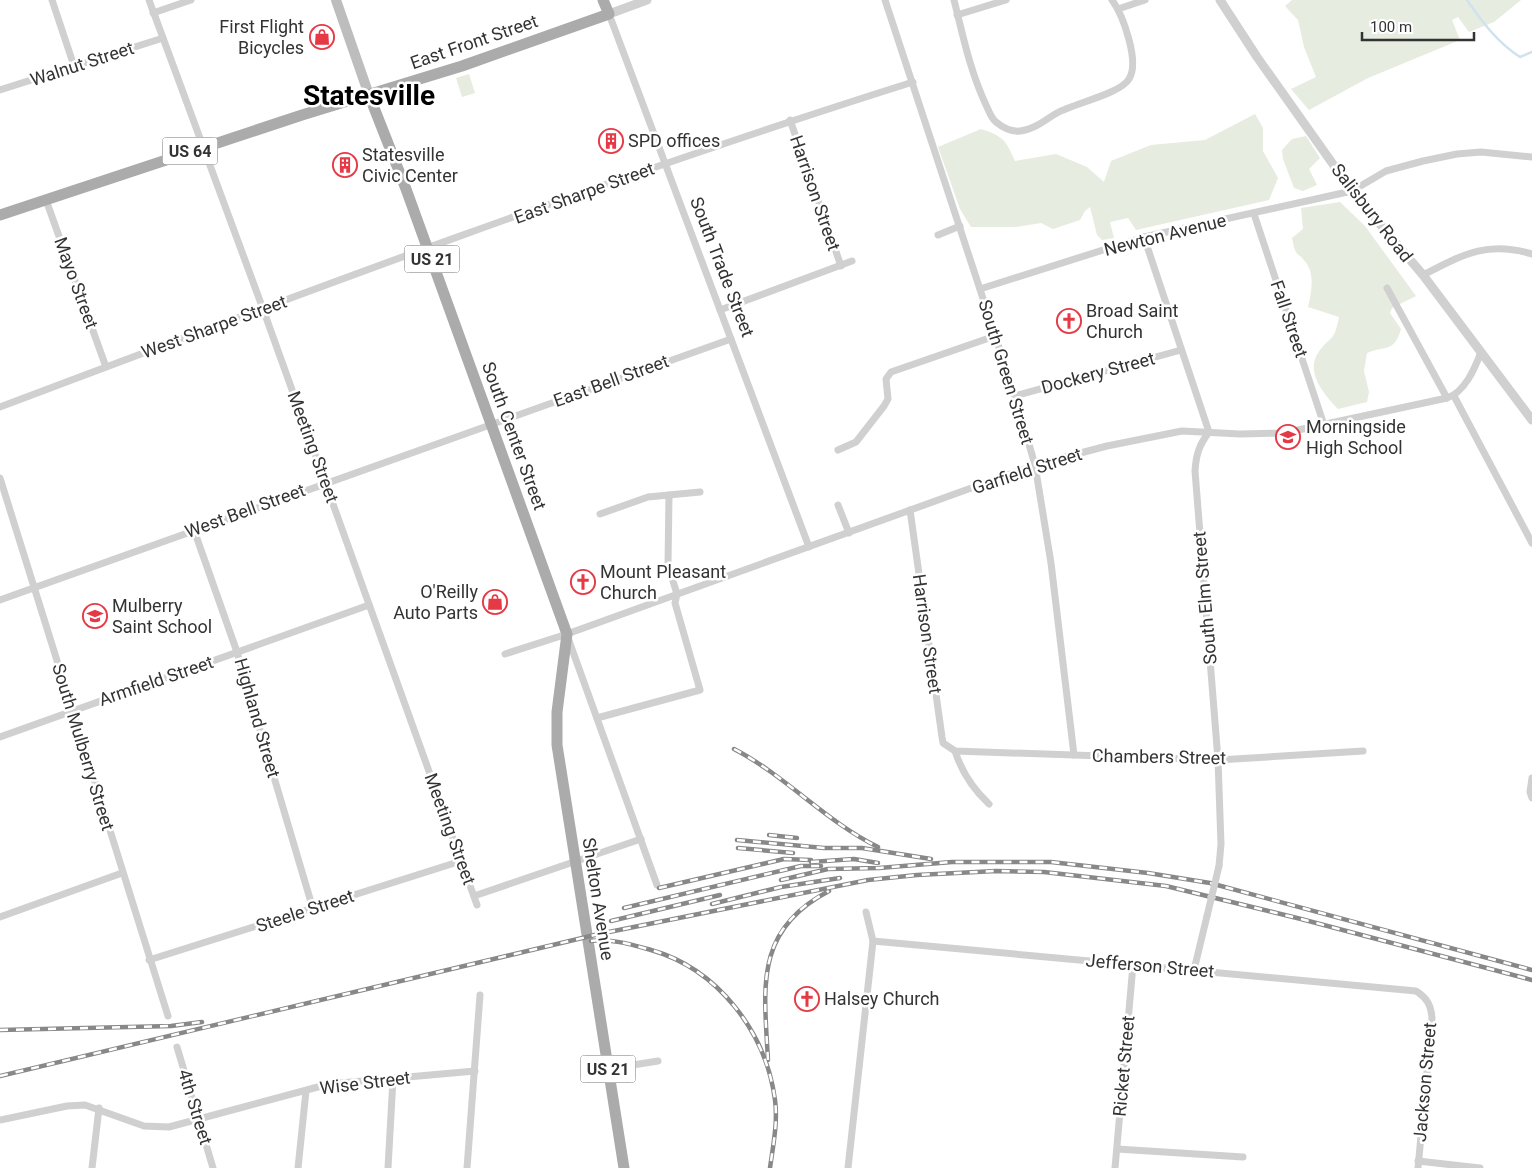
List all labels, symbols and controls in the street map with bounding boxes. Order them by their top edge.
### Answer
street label: East Front Street [407,10,540,73]
scale bar [1362,10,1474,42]
place label: First Flight Bicycles [219,16,304,58]
text: 100 m [1370,18,1412,36]
shop icon: First Flight Bicycles [309,24,335,50]
street label: Walnut Street [27,37,136,90]
district label: Statesville [303,79,435,112]
building icon: SPD offices [598,128,624,154]
place label: SPD offices [628,130,720,151]
street label: Harrison Street [786,132,845,253]
road number: US 64 [162,138,218,164]
place label: Statesville Civic Center [362,144,458,186]
building icon: Statesville Civic Center [332,152,358,178]
street label: East Sharpe Street [511,157,657,228]
street label: Salisbury Road [1327,159,1417,266]
street label: South Trade Street [686,194,759,340]
street label: Newton Avenue [1102,209,1228,260]
street label: Mayo Street [50,234,103,332]
road number: US 21 [404,245,460,272]
street label: Fall Street [1266,278,1312,360]
street label: West Sharpe Street [138,290,289,363]
street label: South Green Street [974,297,1039,447]
place label: Broad Saint Church [1086,300,1179,342]
church icon: Broad Saint Church [1056,308,1082,334]
street label: Dockery Street [1039,347,1157,398]
street label: East Bell Street [550,350,671,411]
street label: South Center Street [478,359,551,513]
street label: Meeting Street [284,388,343,506]
place label: Morningside High School [1306,416,1406,458]
school or university icon: Morningside High School [1275,424,1301,450]
street label: Garfield Street [969,443,1084,498]
street label: West Bell Street [182,479,308,542]
street label: South Elm Street [1188,531,1221,665]
place label: Mount Pleasant Church [600,561,726,603]
church icon: Mount Pleasant Church [570,569,596,595]
street label: Harrison Street [909,573,946,695]
place label: O'Reilly Auto Parts [393,581,478,623]
shop icon: O'Reilly Auto Parts [482,589,508,615]
place label: Mulberry Saint School [112,595,212,637]
school or university icon: Mulberry Saint School [82,603,108,629]
street label: Armfield Street [96,651,216,710]
street label: Highland Street [230,656,285,780]
street label: South Mulberry Street [48,661,119,833]
street label: Chambers Street [1092,745,1226,768]
street label: Meeting Street [421,770,480,888]
street label: Shelton Avenue [578,836,619,962]
street label: Steele Street [253,885,356,936]
street label: Jefferson Street [1085,949,1215,982]
church icon: Halsey Church [794,986,820,1012]
place label: Halsey Church [824,988,940,1009]
street label: Ricket Street [1109,1015,1138,1117]
street label: Jackson Street [1409,1021,1440,1143]
road number: US 21 [580,1056,636,1082]
street label: 4th Street [174,1067,217,1147]
street label: Wise Street [318,1067,412,1098]

